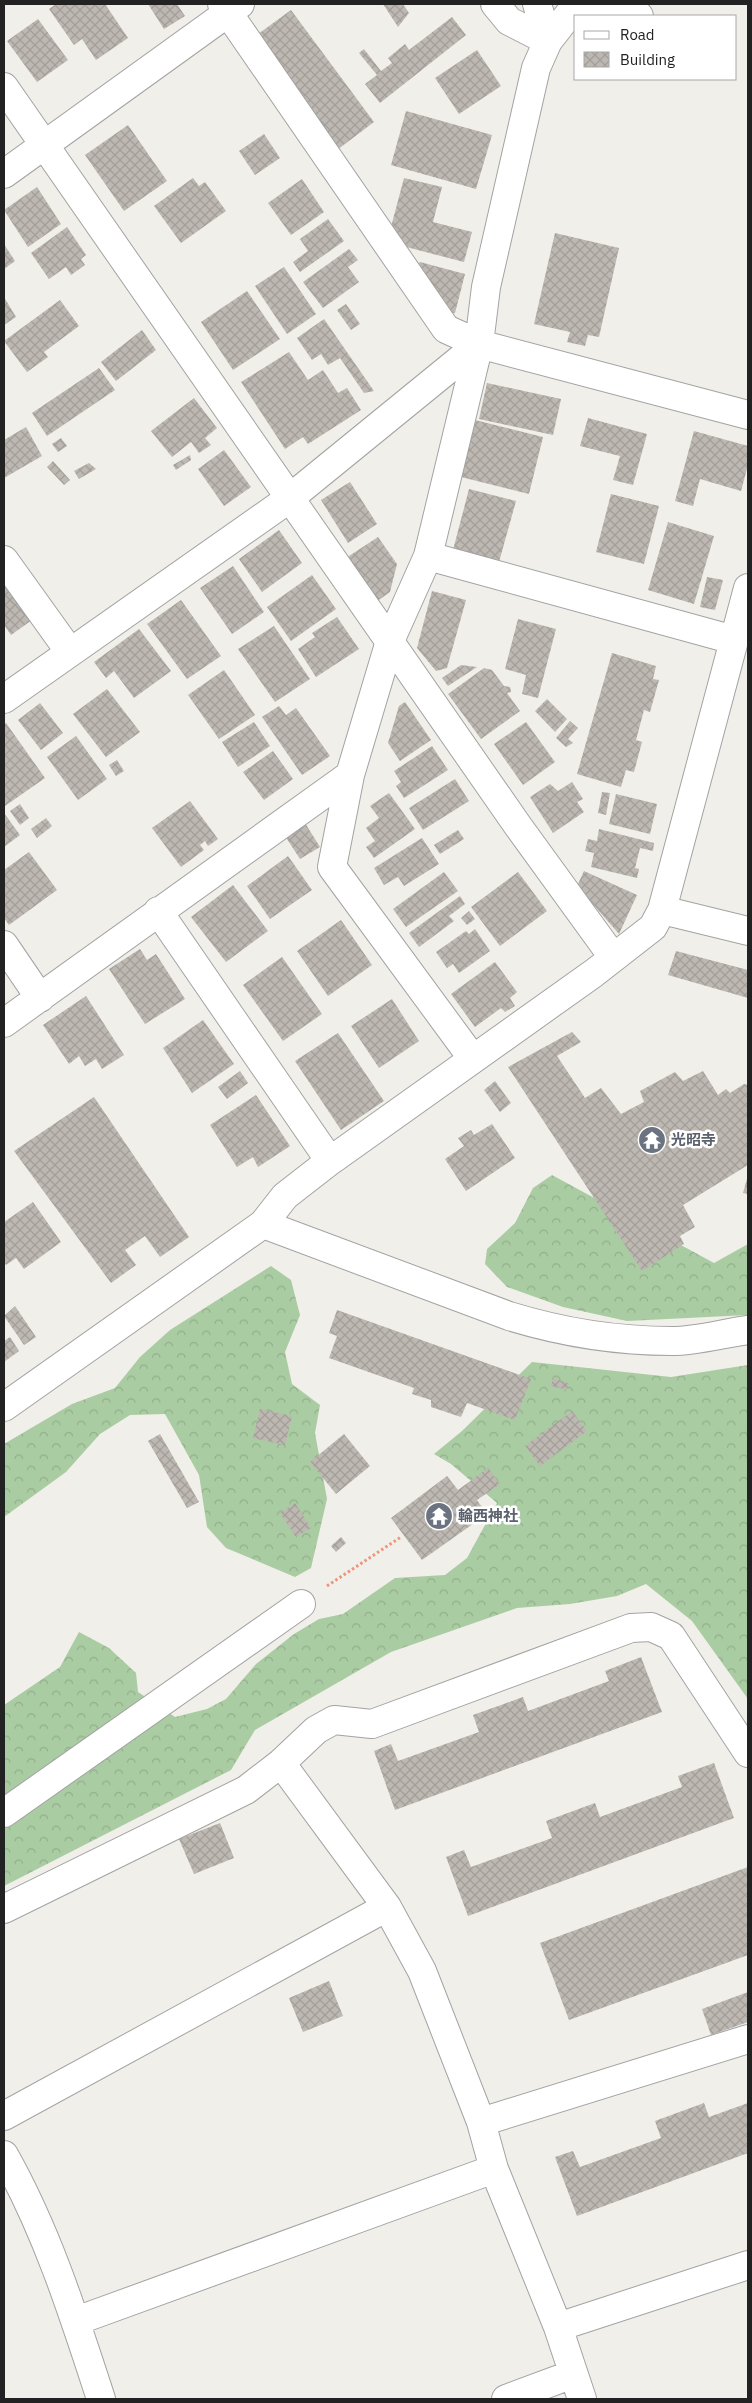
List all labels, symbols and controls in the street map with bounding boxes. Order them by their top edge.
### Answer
legend [574,15,737,80]
text: Road [620,25,655,44]
text: Building [620,50,675,69]
temple icon: 光昭寺 [637,1125,667,1155]
place label: 光昭寺 [671,1130,716,1149]
temple icon: 輪西神社 [424,1501,454,1531]
place label: 輪西神社 [458,1506,518,1525]

